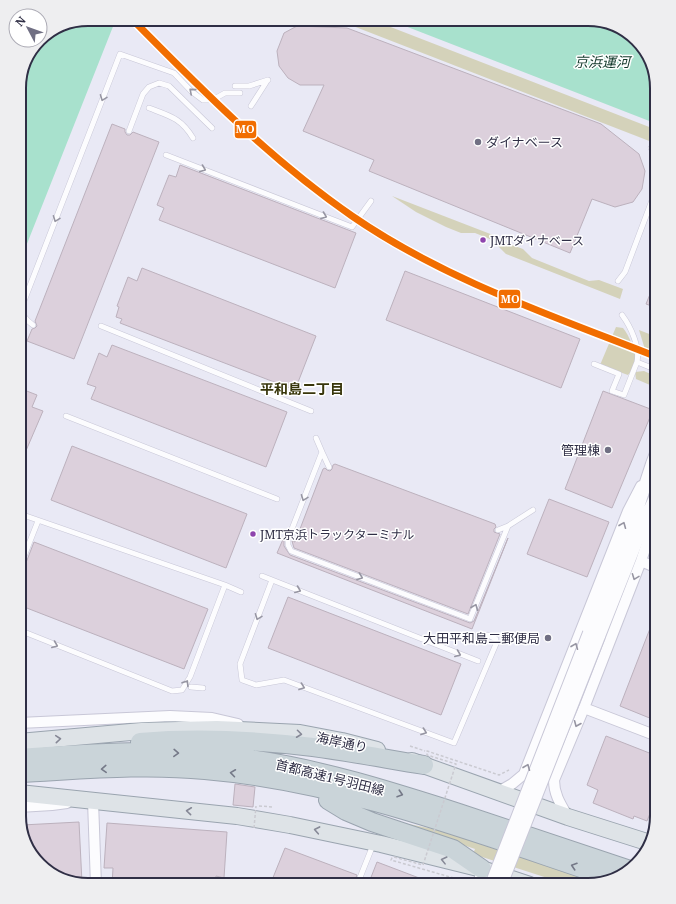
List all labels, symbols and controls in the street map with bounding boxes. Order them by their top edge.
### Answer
north arrow [8,8,48,48]
text: N [12,13,29,29]
water label: 京浜運河 [574,52,633,71]
one-way arrow [190,89,197,96]
one-way arrow [100,95,108,102]
line badge: MO [234,120,257,139]
text: MO [235,121,255,136]
place label: ダイナベース [486,133,563,151]
marker: ダイナベース [473,137,483,147]
one-way arrow [199,164,206,172]
one-way arrow [320,211,327,219]
one-way arrow [53,216,61,223]
place label: JMTダイナベース [489,232,584,249]
marker: JMTダイナベース [478,235,488,245]
line badge: MO [498,289,521,309]
text: MO [500,291,520,306]
district label: 平和島二丁目 [260,379,344,398]
place label: 管理棟 [561,441,600,459]
marker: 管理棟 [603,445,613,455]
one-way arrow [300,495,308,502]
one-way arrow [618,522,626,529]
place label: JMT京浜トラックターミナル [259,526,414,543]
marker: JMT京浜トラックターミナル [248,529,258,539]
one-way arrow [356,573,363,581]
one-way arrow [632,573,640,580]
one-way arrow [294,586,301,594]
one-way arrow [470,604,478,611]
one-way arrow [254,613,262,620]
place label: 大田平和島二郵便局 [423,629,540,647]
marker: 大田平和島二郵便局 [543,633,553,643]
one-way arrow [52,640,59,648]
one-way arrow [570,643,578,650]
one-way arrow [454,649,461,657]
one-way arrow [182,680,189,687]
one-way arrow [299,682,306,690]
one-way arrow [574,720,582,727]
street label: 海岸通り [315,728,369,756]
one-way arrow [421,728,428,736]
one-way arrow [296,729,302,738]
one-way arrow [55,735,61,744]
one-way arrow [173,749,179,757]
street label: 首都高速1号羽田線 [274,755,386,799]
one-way arrow [522,763,530,770]
one-way arrow [101,764,107,773]
one-way arrow [230,769,236,778]
one-way arrow [396,790,403,798]
one-way arrow [186,807,192,816]
one-way arrow [314,826,320,835]
one-way arrow [440,856,447,864]
one-way arrow [571,862,578,870]

